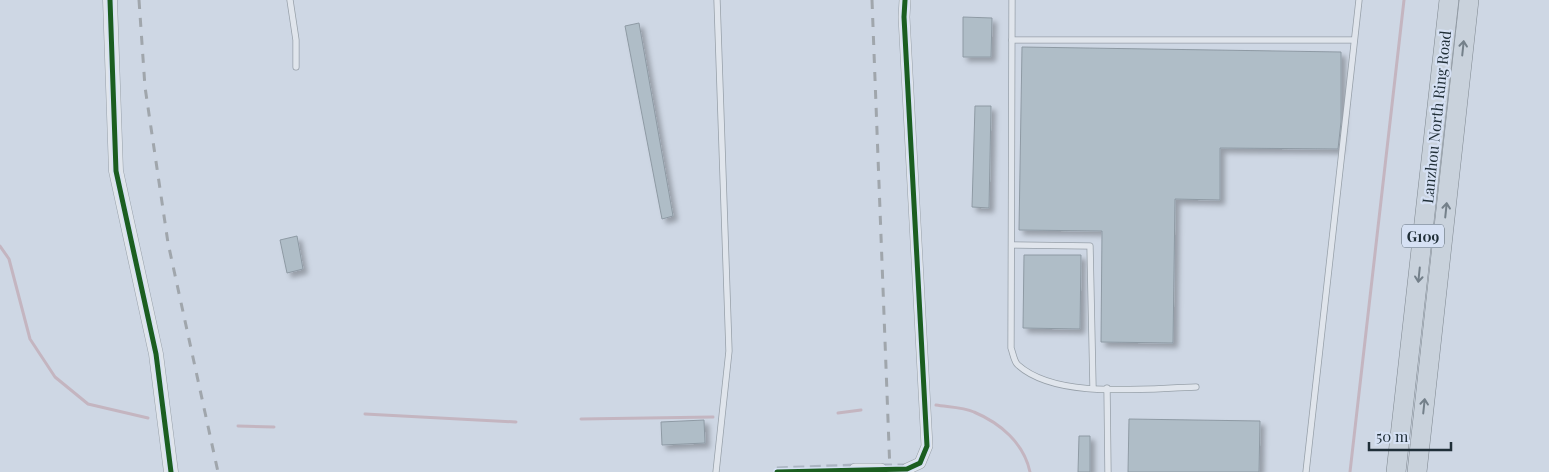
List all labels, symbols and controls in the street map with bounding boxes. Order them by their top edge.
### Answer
street label: Lanzhou North Ring Road [1417,29,1455,204]
one-way arrow [1458,41,1468,57]
one-way arrow [1441,202,1451,218]
road number: G109 [1402,225,1444,248]
one-way arrow [1414,266,1424,282]
one-way arrow [1420,398,1429,414]
scale bar [1369,420,1452,452]
text: 50 m [1376,426,1409,446]

